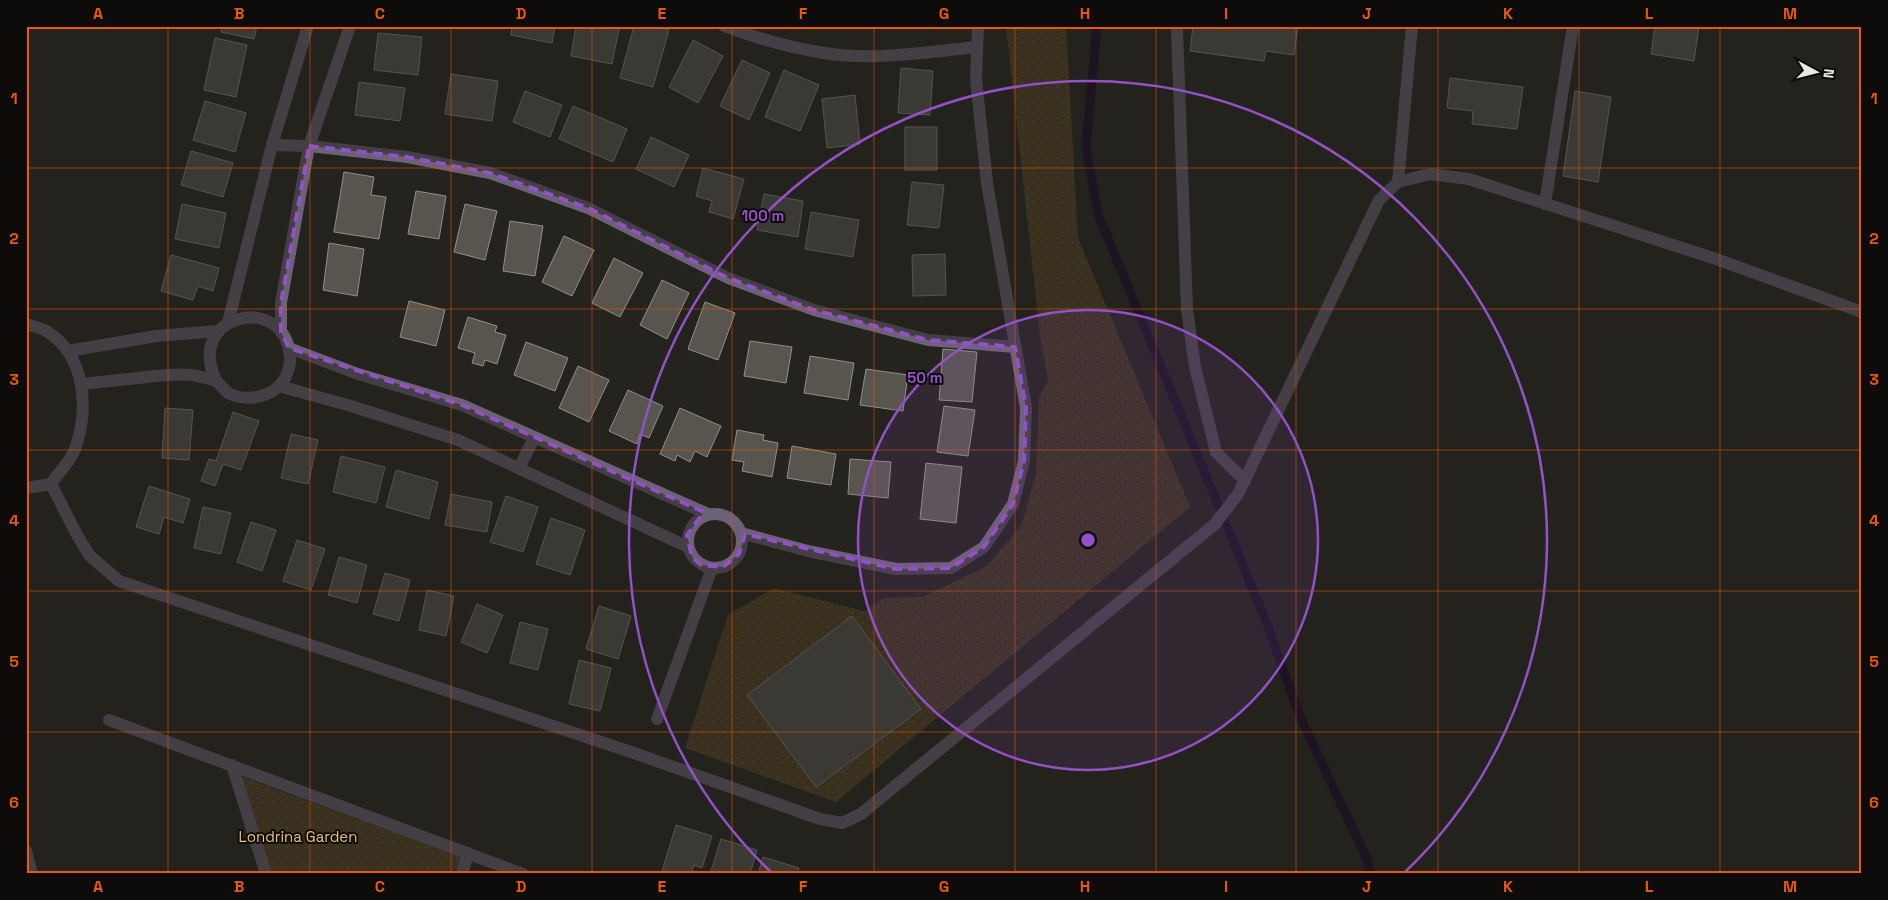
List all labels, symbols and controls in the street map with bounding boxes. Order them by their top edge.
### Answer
text: A [93,3,103,24]
text: B [234,3,244,24]
text: C [375,3,385,24]
text: D [516,3,526,24]
text: E [658,3,667,24]
text: F [799,3,808,24]
text: G [939,3,949,24]
text: H [1080,3,1090,24]
text: I [1224,3,1228,24]
text: J [1362,3,1372,24]
text: K [1503,3,1513,24]
text: L [1645,3,1654,24]
text: M [1783,3,1797,24]
north arrow [1790,48,1840,98]
text: N [1819,68,1838,79]
text: 1 [10,88,18,109]
text: 1 [1870,88,1878,109]
text: 100 m [742,206,784,225]
text: 2 [9,228,19,249]
text: 2 [1869,228,1879,249]
text: 50 m [907,368,943,387]
text: 3 [9,369,19,390]
text: 3 [1869,369,1879,390]
text: 4 [9,510,19,531]
text: 4 [1869,510,1879,531]
centre of rings [1079,531,1097,549]
text: 5 [9,651,19,672]
text: 5 [1869,651,1879,672]
text: 6 [9,792,19,813]
text: 6 [1869,792,1879,813]
park label: Londrina Garden [239,827,357,846]
text: A [93,876,103,897]
text: B [234,876,244,897]
text: C [375,876,385,897]
text: D [516,876,526,897]
text: E [658,876,667,897]
text: F [799,876,808,897]
text: G [939,876,949,897]
text: H [1080,876,1090,897]
text: I [1224,876,1228,897]
text: J [1362,876,1372,897]
text: K [1503,876,1513,897]
text: L [1645,876,1654,897]
text: M [1783,876,1797,897]

